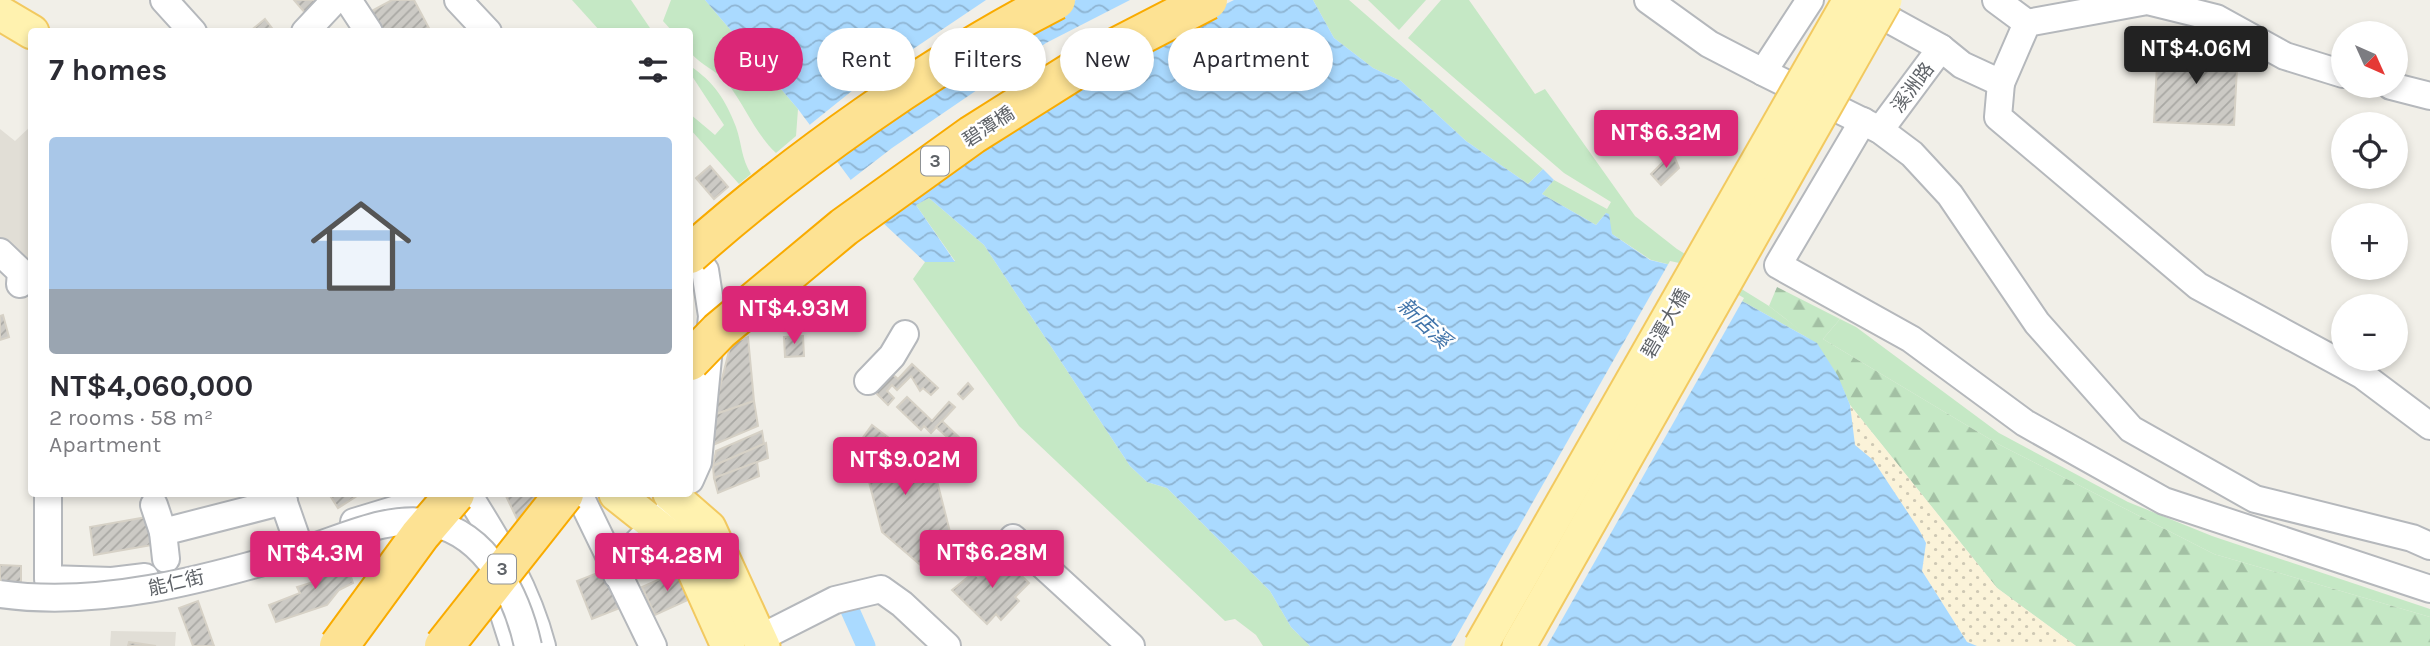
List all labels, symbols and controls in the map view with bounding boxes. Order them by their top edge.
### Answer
north arrow [2331,21,2408,98]
map controls [2331,21,2408,371]
pin: NT$4.06M [2124,27,2268,86]
chip: Buy [714,28,803,91]
chip: Rent [817,28,915,91]
chip: Filters [929,28,1046,91]
chip: New [1060,28,1154,91]
chip: Apartment [1168,28,1333,91]
text: NT$4.06M [2140,35,2252,62]
icon: filters [634,51,672,89]
text: 7 homes [49,52,167,88]
street label: 溪洲路 [1887,58,1939,117]
street label: 碧潭橋 [959,102,1018,152]
pin: NT$6.32M [1594,110,1738,170]
button: locate [2331,112,2408,189]
text: NT$6.32M [1610,119,1722,146]
road number: 3 [921,146,949,176]
icon: home [298,183,424,309]
button: + [2331,203,2408,280]
street label: 碧潭大橋 [1637,285,1694,362]
pin: NT$4.93M [722,286,866,346]
water label: 新店溪 [1393,293,1457,355]
button: − [2331,294,2408,371]
text: NT$4.93M [738,295,850,322]
text: NT$4,060,000 [49,368,253,404]
text: 2 rooms · 58 m² [49,404,213,431]
text: Apartment [49,431,161,458]
pin: NT$9.02M [833,438,977,497]
text: NT$9.02M [849,446,961,473]
pin: NT$6.28M [920,530,1064,590]
pin: NT$4.3M [250,532,380,591]
pin: NT$4.28M [595,534,739,593]
text: NT$6.28M [936,539,1048,566]
text: NT$4.3M [266,540,364,567]
text: NT$4.28M [611,542,723,569]
road number: 3 [488,554,516,584]
street label: 能仁街 [146,566,206,600]

